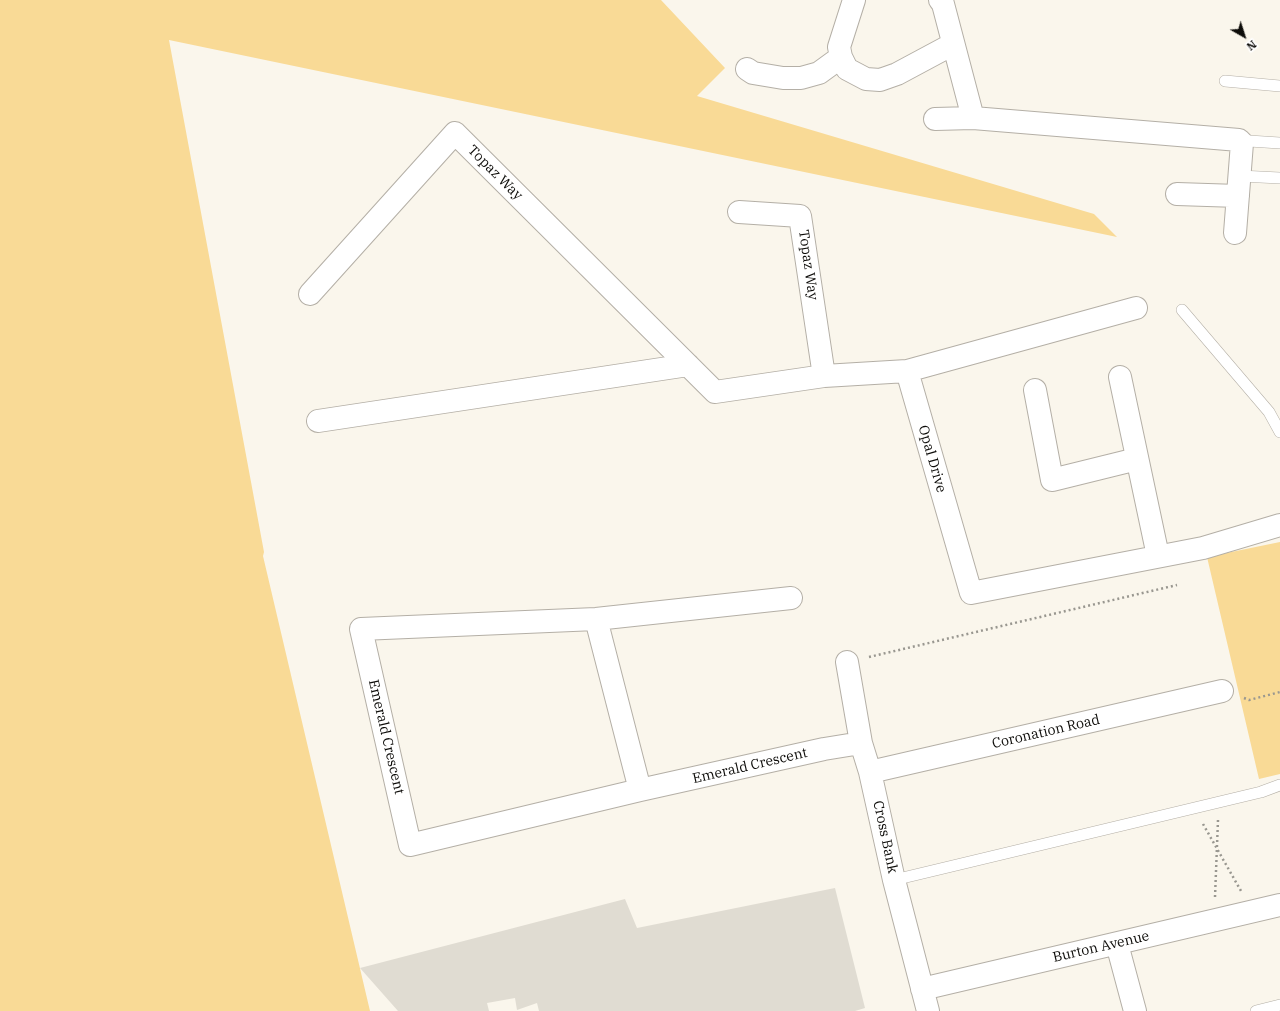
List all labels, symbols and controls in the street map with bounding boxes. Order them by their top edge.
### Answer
north arrow [1224,16,1264,56]
text: N [1244,37,1259,53]
street label: Topaz Way [464,142,526,204]
street label: Topaz Way [795,229,821,301]
street label: Opal Drive [914,423,950,495]
street label: Emerald Crescent [365,678,407,796]
street label: Coronation Road [990,711,1102,753]
street label: Emerald Crescent [691,745,809,787]
street label: Cross Bank [869,799,901,875]
street label: Burton Avenue [1051,928,1151,966]

